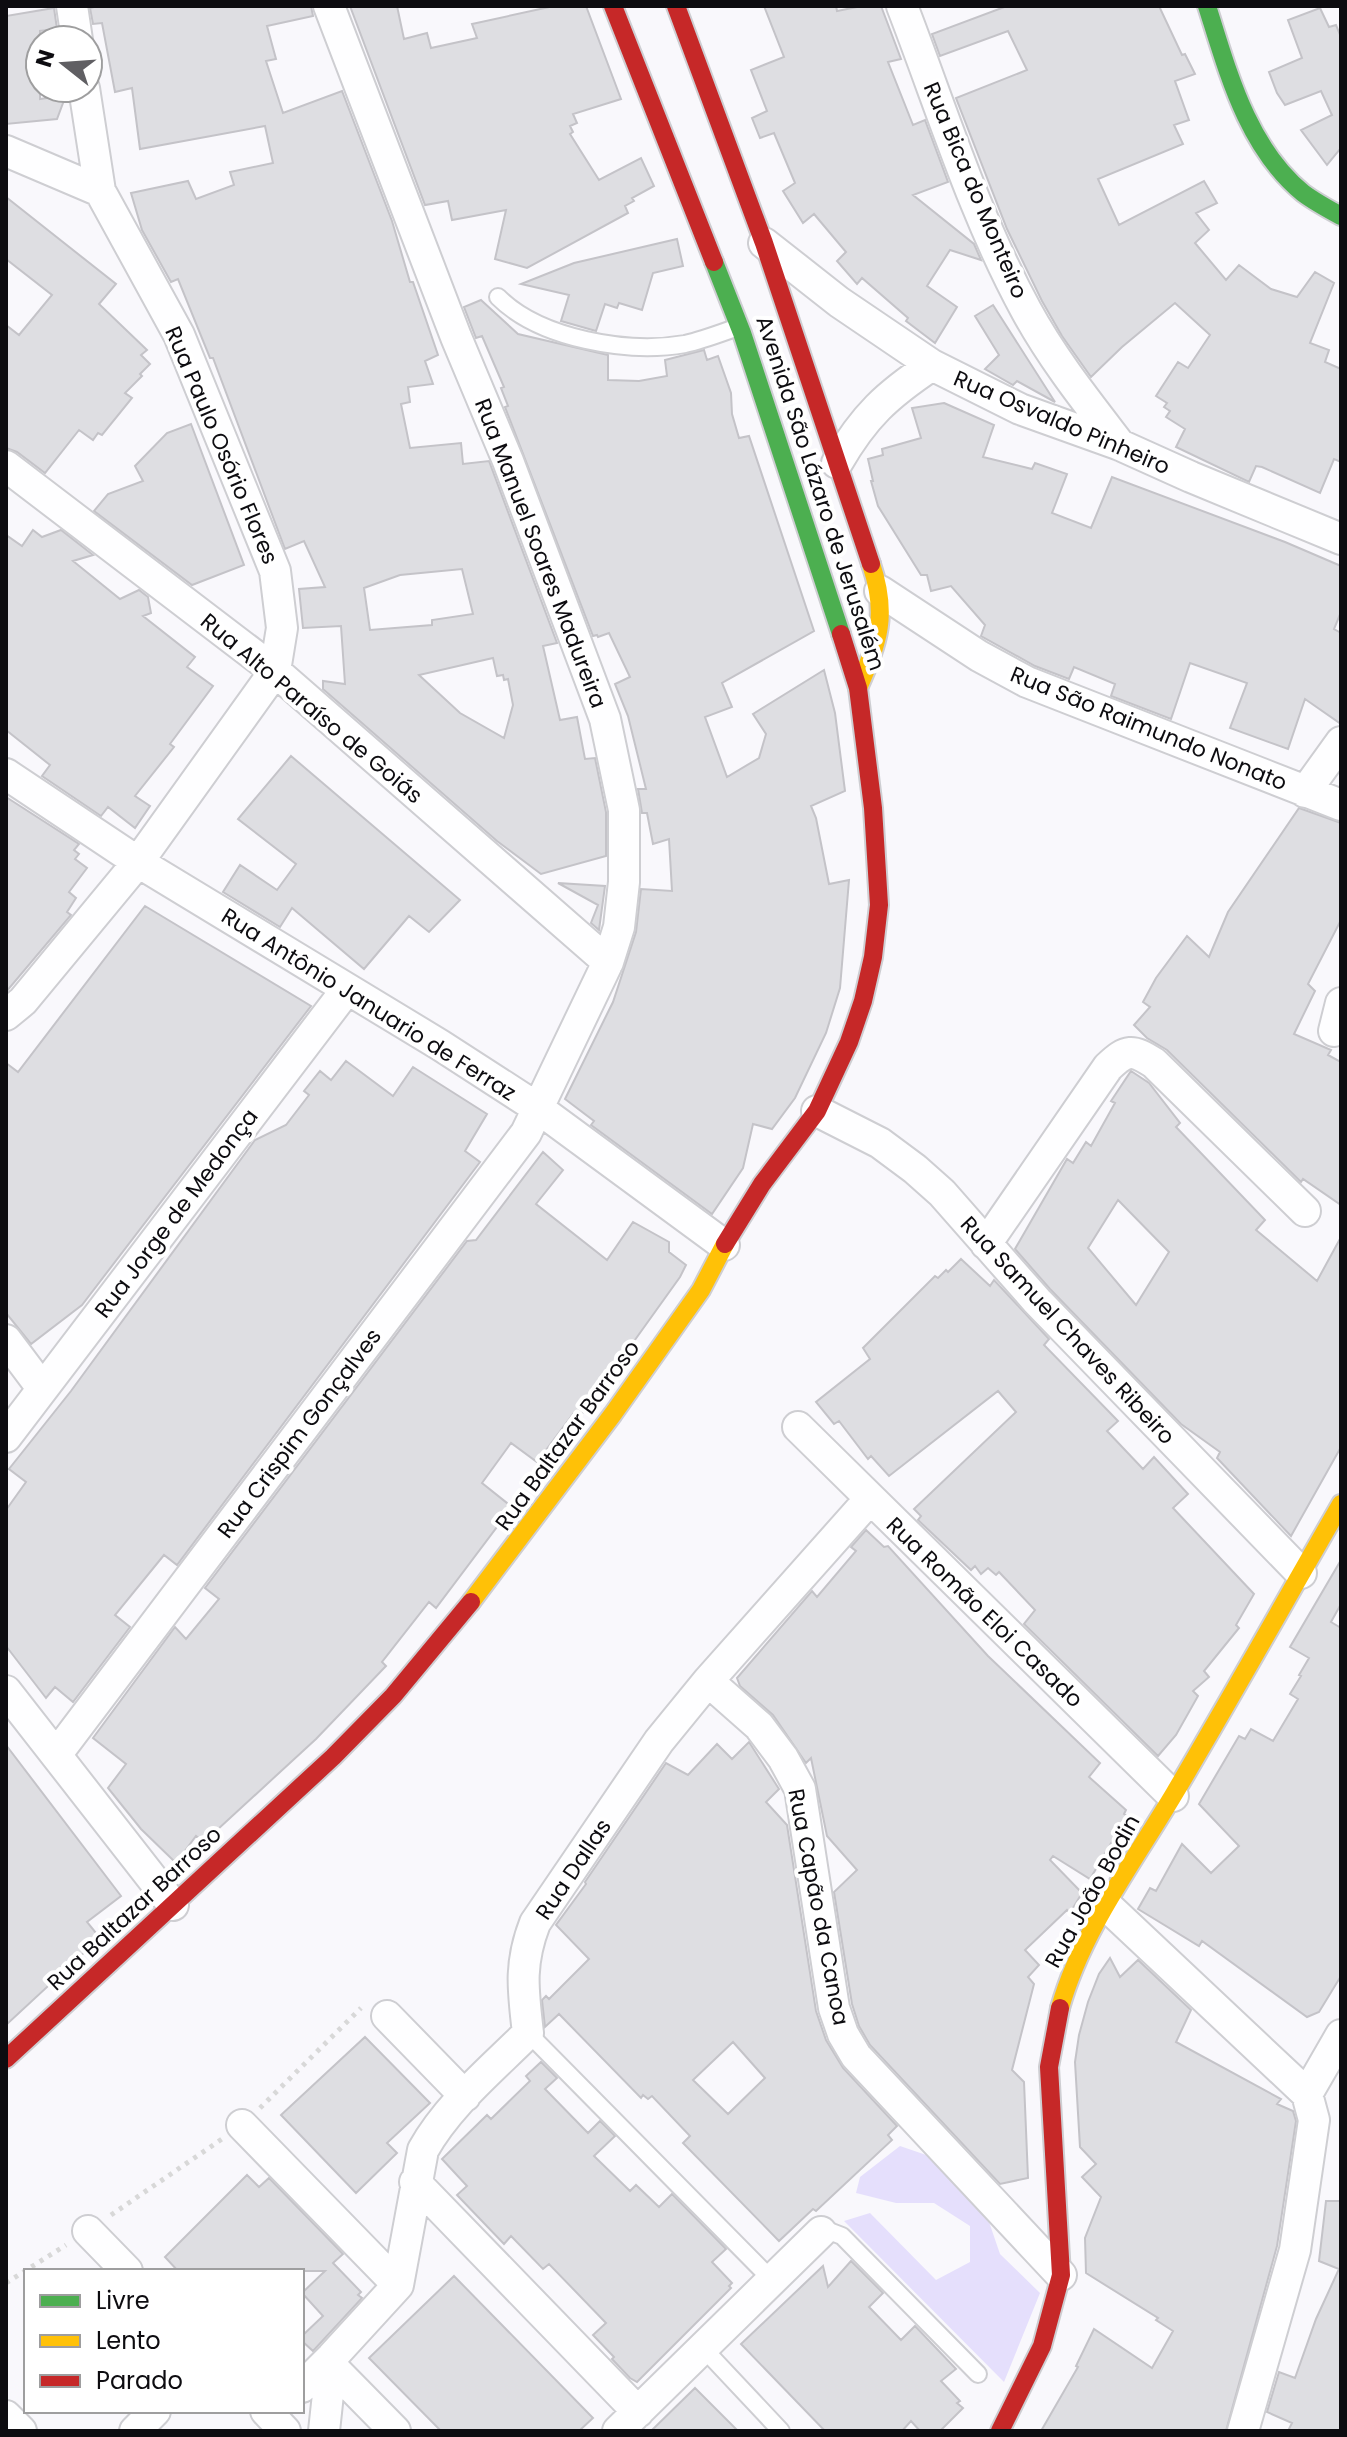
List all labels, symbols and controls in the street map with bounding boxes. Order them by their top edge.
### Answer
north arrow [24,24,104,104]
text: N [28,46,63,71]
street label: Rua Bica do Monteiro [916,77,1035,303]
street label: Avenida São Lázaro de Jerusalém [748,312,893,674]
street label: Rua Paulo Osório Flores [157,321,286,569]
street label: Rua Osvaldo Pinheiro [949,363,1175,482]
street label: Rua Manuel Soares Madureira [467,394,614,712]
street label: Rua Alto Paraíso de Goiás [194,606,429,811]
street label: Rua São Raimundo Nonato [1006,659,1292,798]
street label: Rua Antônio Januario de Ferraz [215,901,522,1108]
street label: Rua Jorge de Medonça [87,1102,265,1324]
street label: Rua Samuel Chaves Ribeiro [953,1209,1182,1451]
street label: Rua Crispim Gonçalves [210,1322,389,1545]
street label: Rua Baltazar Barroso [488,1334,647,1537]
street label: Rua Romão Eloi Casado [880,1510,1090,1715]
street label: Rua Capão da Canoa [780,1786,857,2028]
street label: Rua João Bodin [1038,1809,1147,1973]
street label: Rua Dallas [528,1813,619,1926]
street label: Rua Baltazar Barroso [40,1819,228,1998]
legend [24,2269,304,2413]
text: Livre [96,2284,150,2317]
text: Lento [96,2324,161,2357]
text: Parado [96,2364,183,2397]

